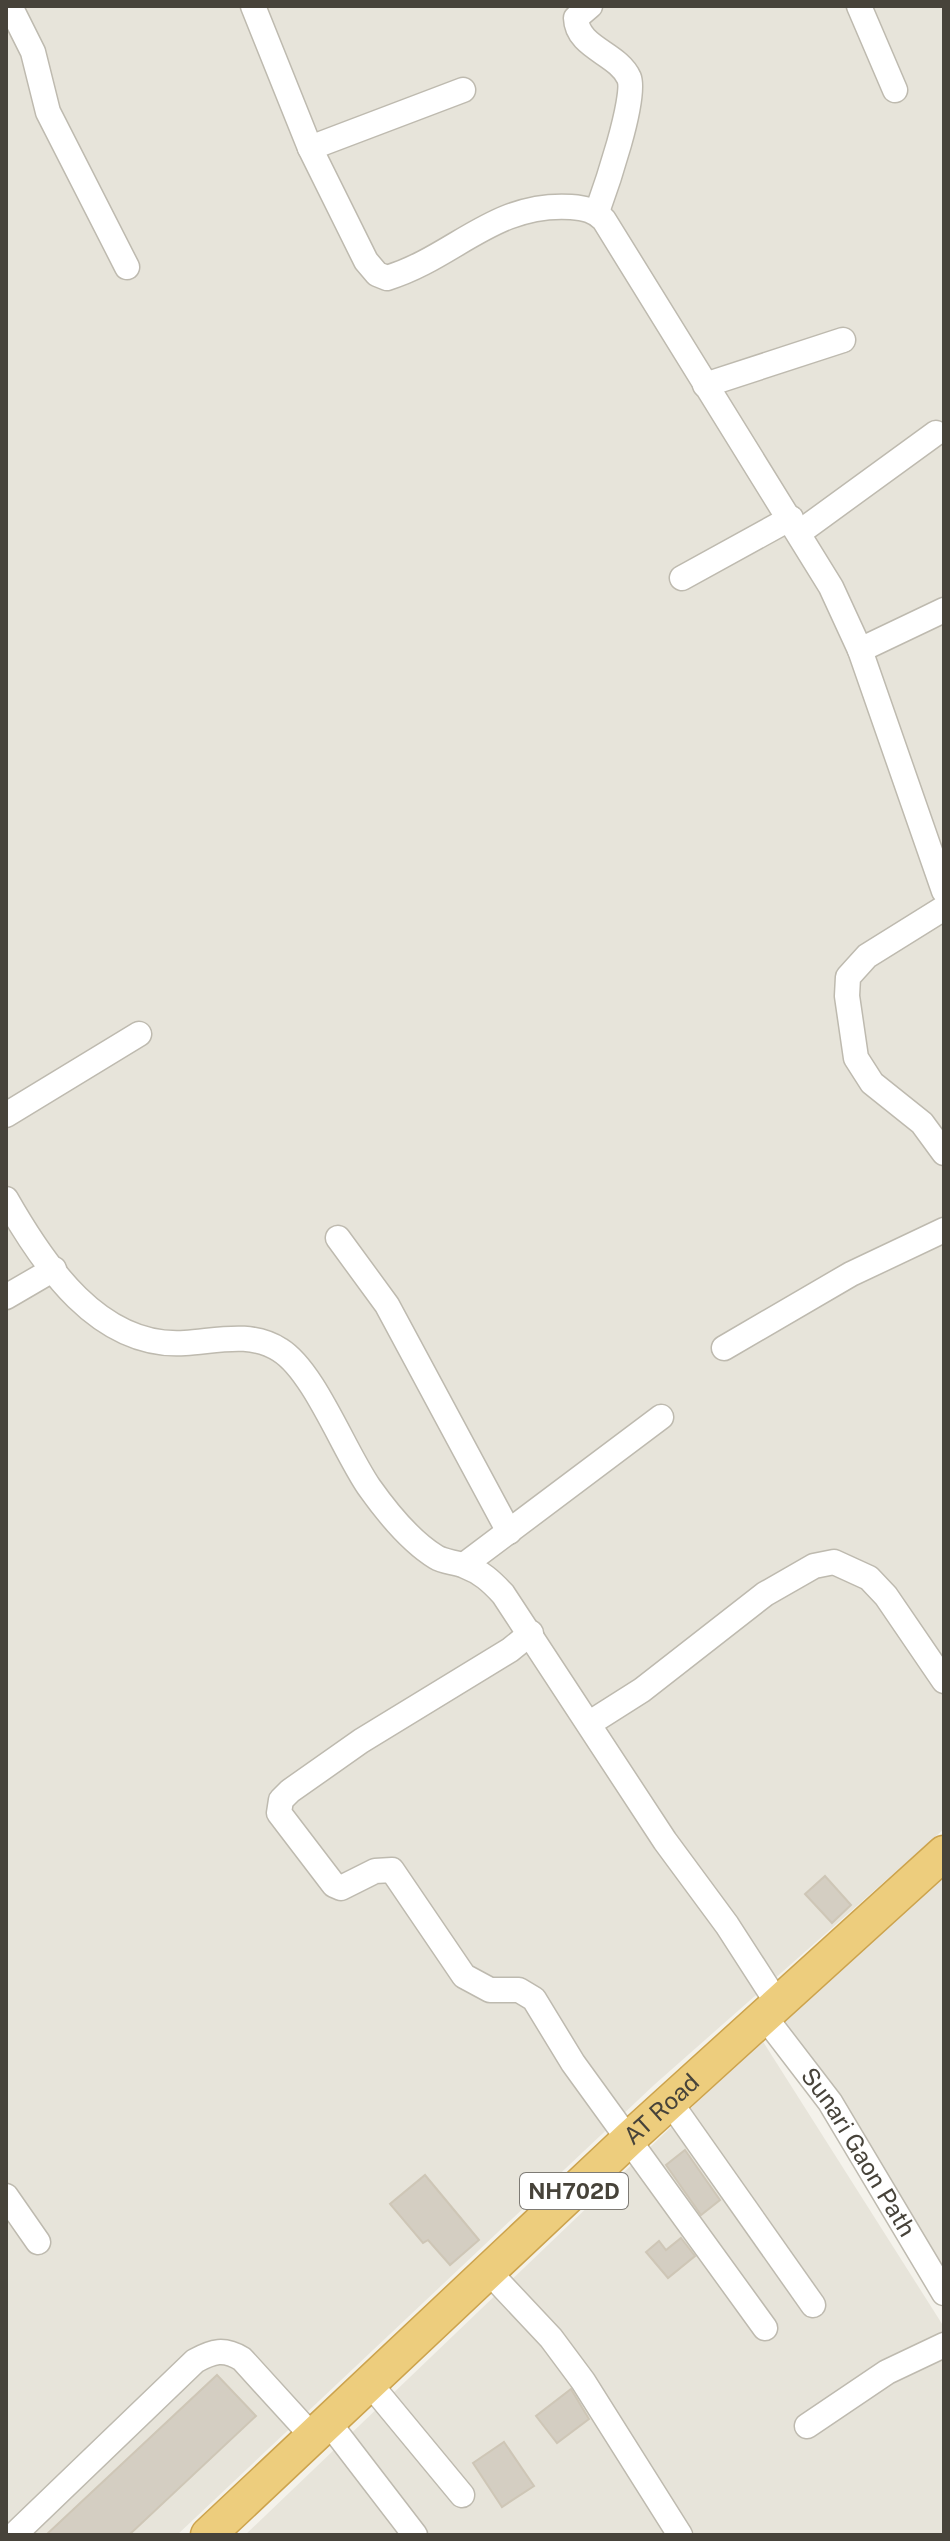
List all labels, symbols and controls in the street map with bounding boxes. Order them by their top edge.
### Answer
street label: Sunari Gaon Path [796,2062,922,2241]
street label: AT Road [617,2067,704,2150]
road number: NH702D [520,2173,628,2209]

